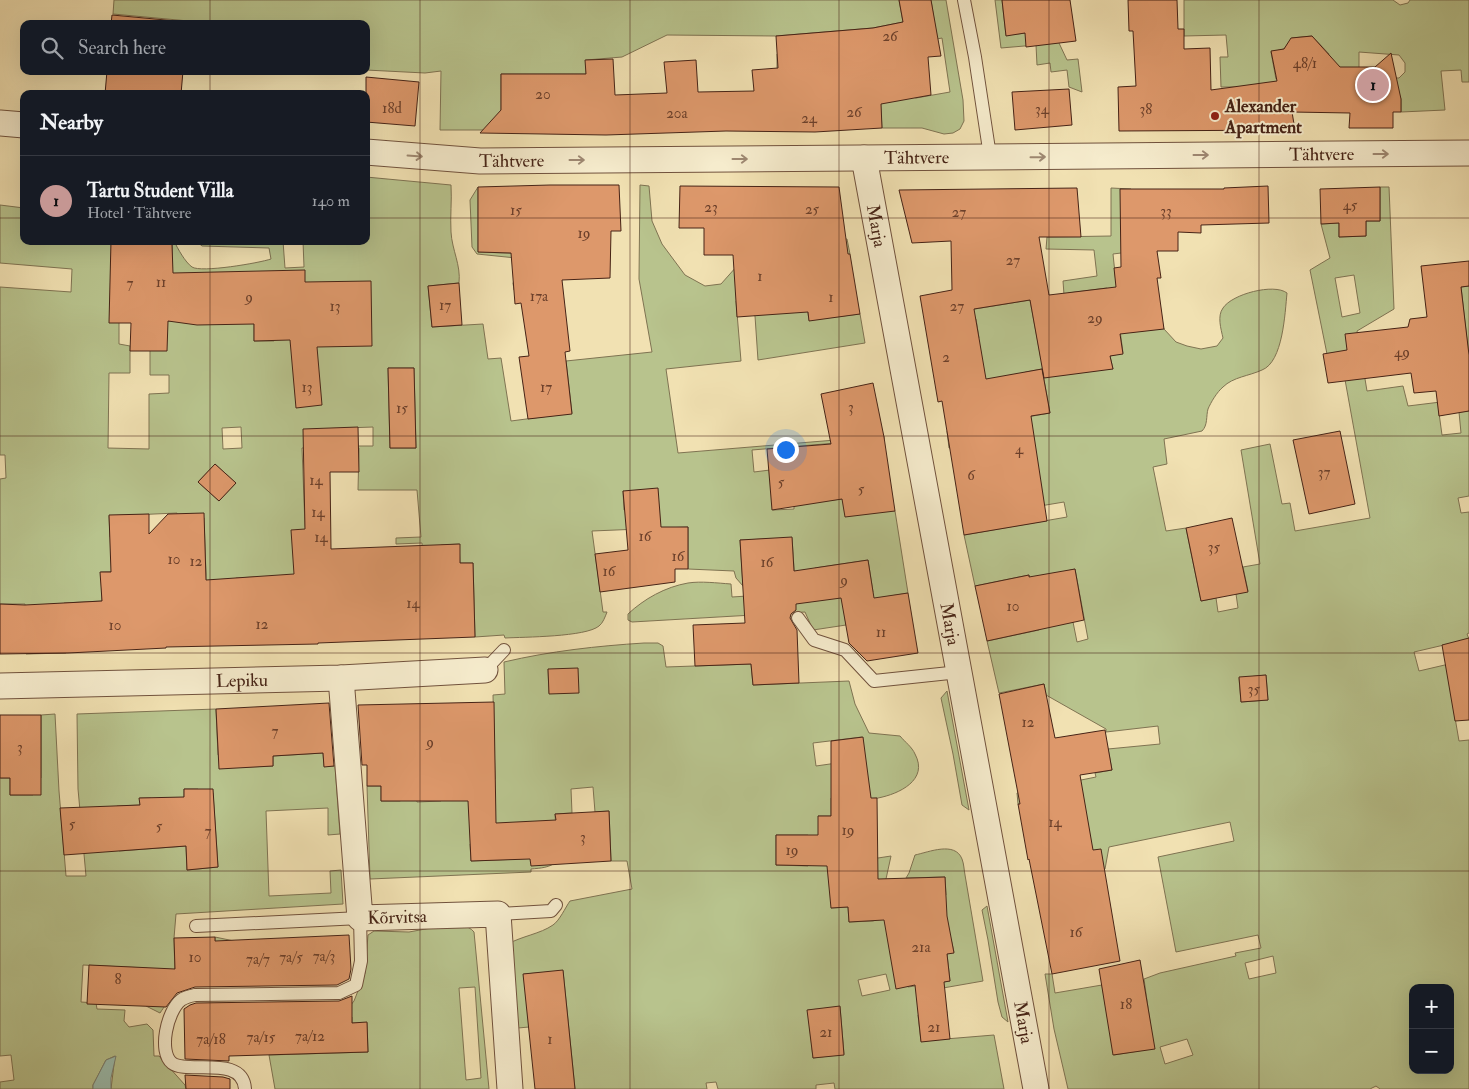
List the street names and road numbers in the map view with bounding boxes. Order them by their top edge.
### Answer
street label: Tähtvere [1289,143,1355,166]
street label: Tähtvere [884,146,950,170]
street label: Tähtvere [479,149,545,173]
street label: Marja [861,203,891,250]
street label: Marja [934,601,965,648]
street label: Lepiku [216,669,268,693]
street label: Kõrvitsa [367,905,428,930]
street label: Marja [1008,999,1039,1046]

